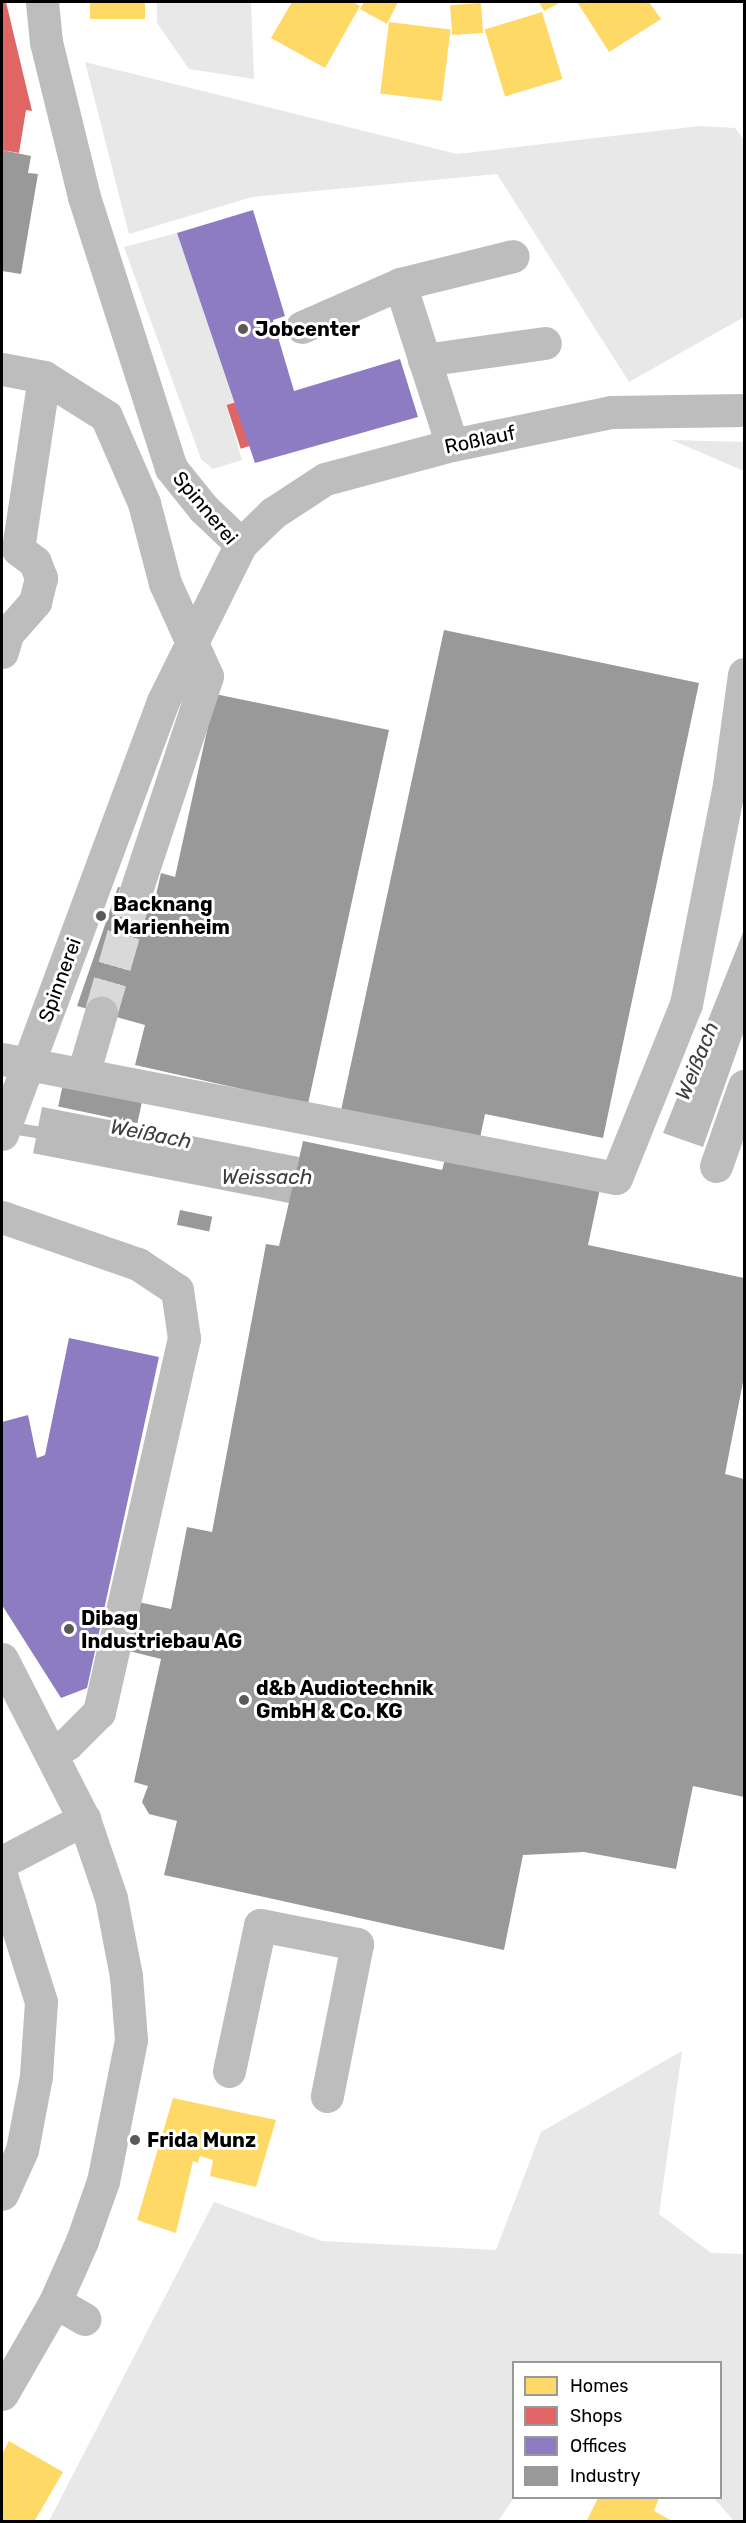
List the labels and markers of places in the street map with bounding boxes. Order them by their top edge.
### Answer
place label: Jobcenter [255,317,360,341]
marker: Jobcenter [236,322,250,336]
place label: Backnang Marienheim [113,892,230,939]
marker: Backnang Marienheim [94,909,108,923]
place label: Dibag Industriebau AG [81,1606,243,1653]
marker: Dibag Industriebau AG [62,1622,76,1636]
place label: d&b Audiotechnik GmbH & Co. KG [256,1676,434,1723]
marker: d&b Audiotechnik GmbH & Co. KG [237,1693,251,1707]
place label: Frida Munz [147,2128,256,2152]
marker: Frida Munz [128,2133,142,2147]

